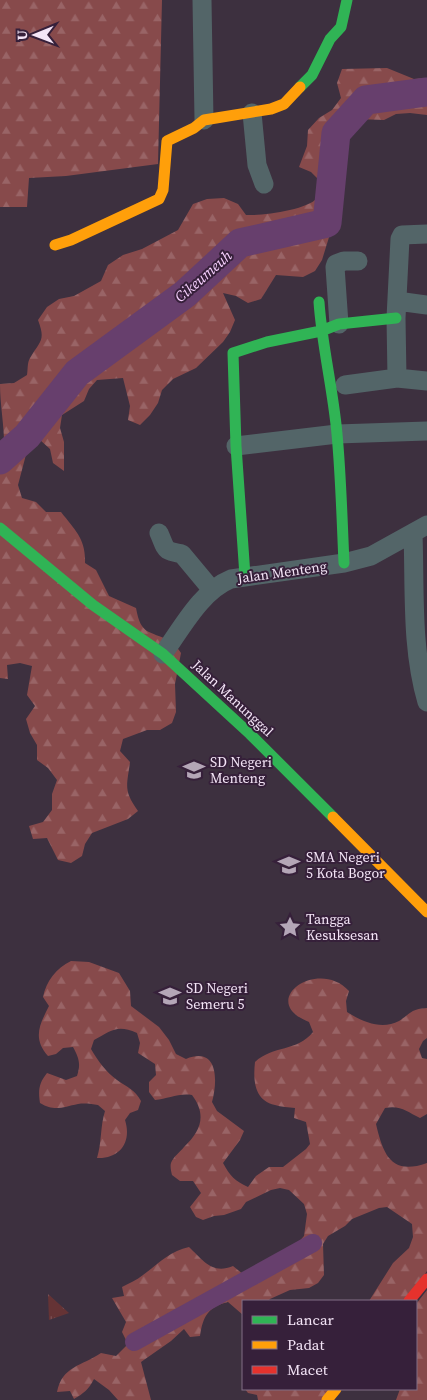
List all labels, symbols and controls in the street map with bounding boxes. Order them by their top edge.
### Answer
north arrow [10,10,60,60]
text: U [12,30,32,41]
water label: Cikeumeuh [170,245,236,307]
street label: Jalan Menteng [235,556,328,588]
street label: Jalan Manunggal [187,654,278,741]
place label: SD Negeri Menteng [210,752,272,788]
school or university icon: SD Negeri Menteng [181,757,207,783]
place label: SMA Negeri 5 Kota Bogor [306,847,385,883]
school or university icon: SMA Negeri 5 Kota Bogor [276,852,302,878]
place label: Tangga Kesuksesan [306,909,379,945]
place icon: Tangga Kesuksesan [277,914,303,940]
place label: SD Negeri Semeru 5 [186,978,248,1014]
school or university icon: SD Negeri Semeru 5 [157,983,183,1009]
legend [242,1300,417,1390]
text: Lancar [287,1309,334,1330]
text: Padat [287,1334,324,1355]
text: Macet [287,1359,328,1380]

